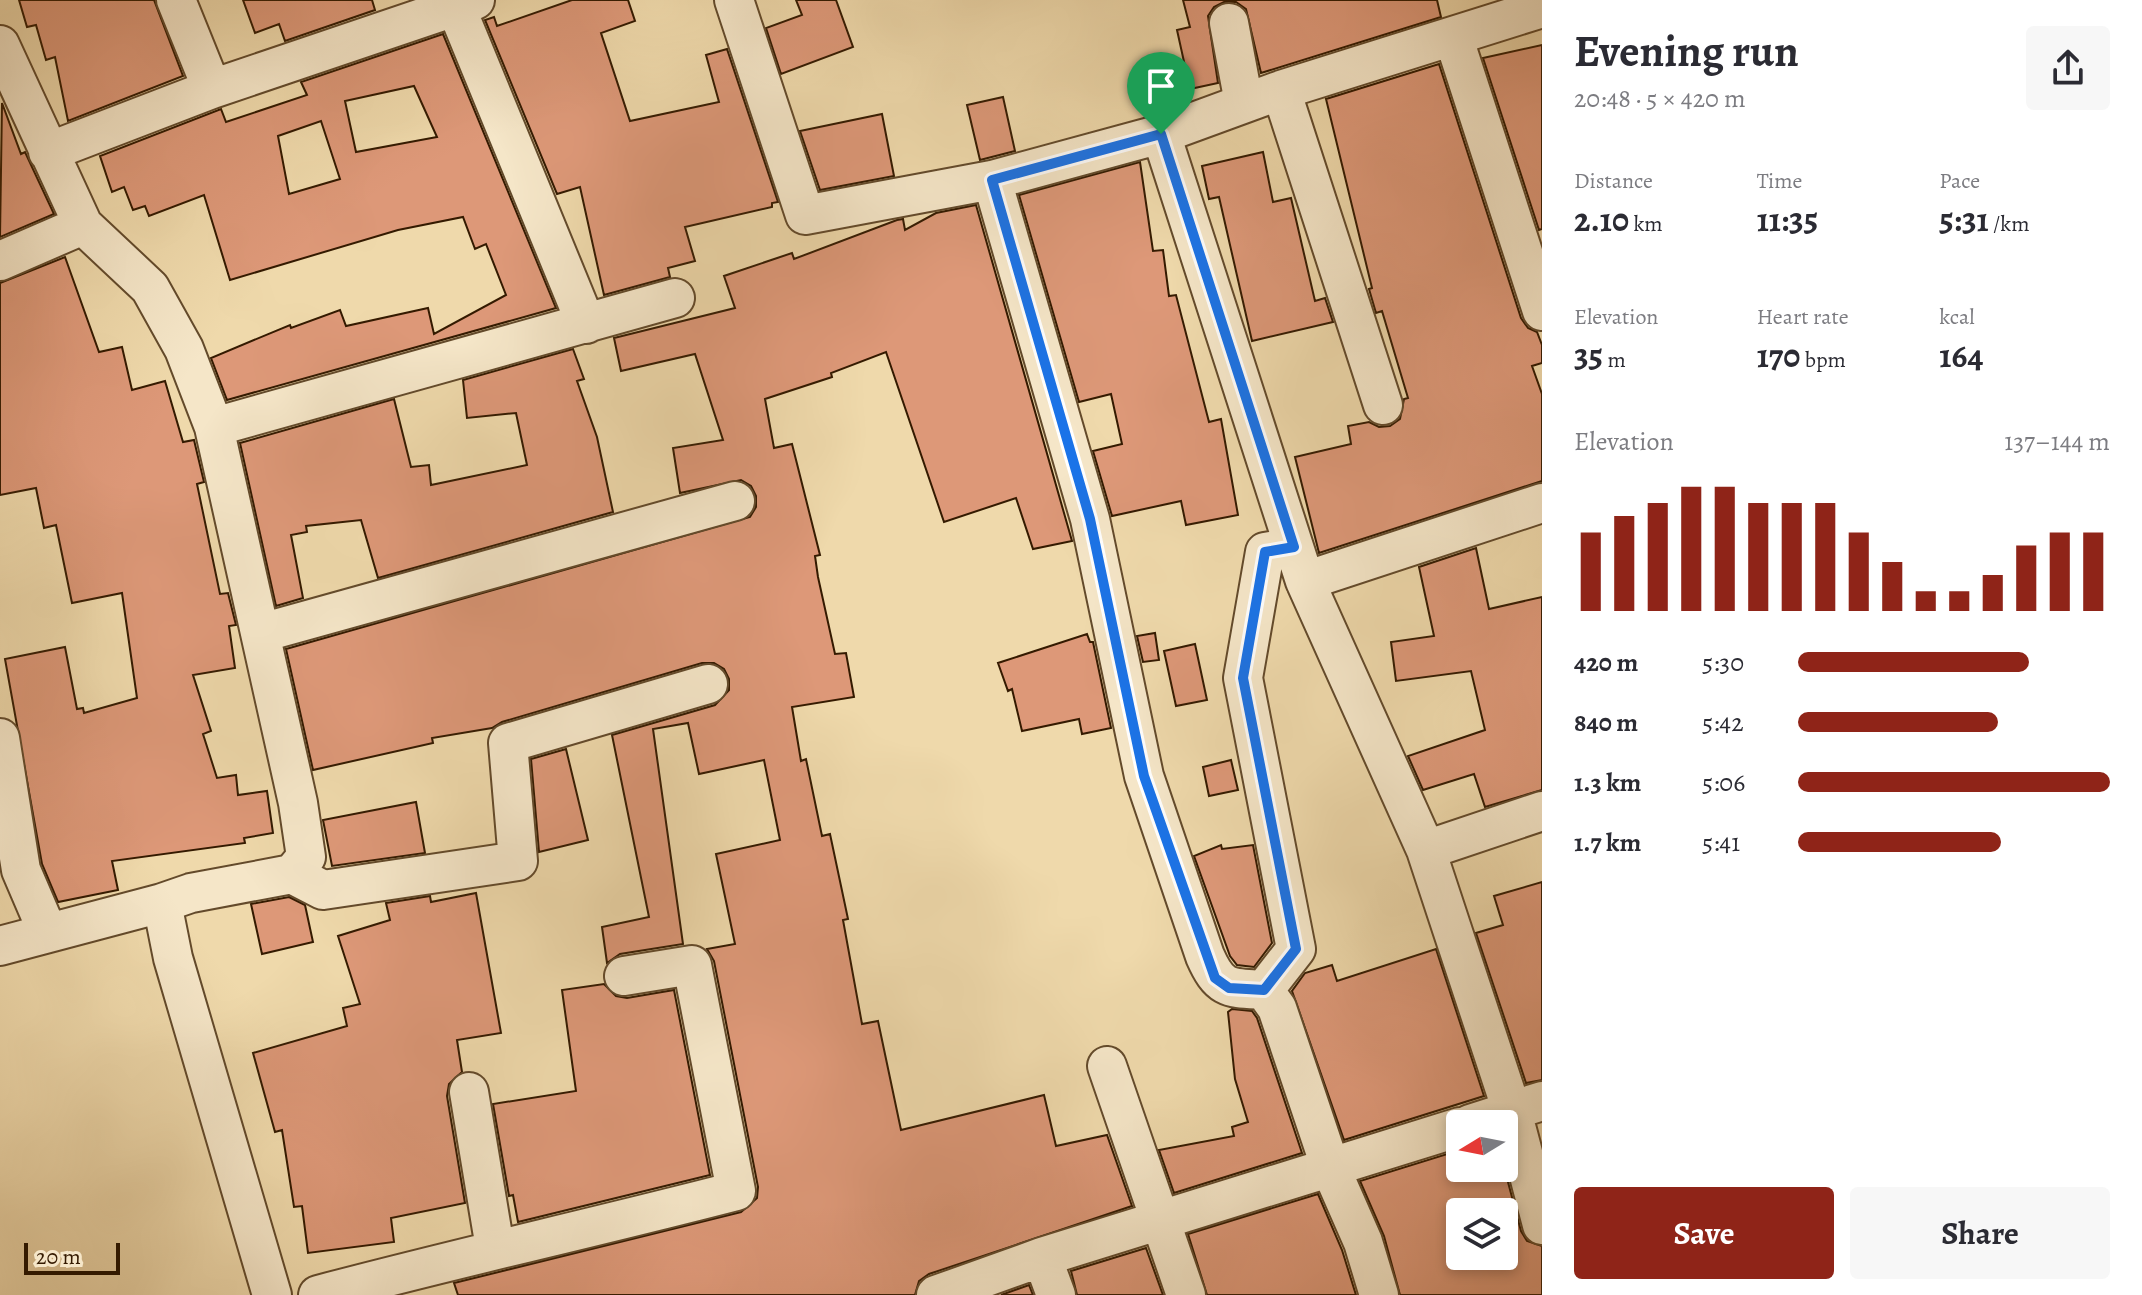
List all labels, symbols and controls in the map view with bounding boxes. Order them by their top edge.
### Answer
text: Evening run [1574,21,1799,81]
button: share [2026,26,2110,110]
pin [1127,52,1195,134]
icon: arrive [1139,64,1183,108]
text: 20:48 · 5 × 420 m [1574,81,1746,116]
text: Distance [1574,166,1653,196]
text: Time [1757,166,1802,196]
text: Pace [1939,166,1980,196]
text: 2.10 [1574,196,1629,243]
text: 11:35 [1757,196,1818,243]
text: 5:31 [1939,196,1989,243]
text: km [1629,209,1663,239]
text: /km [1989,209,2030,239]
text: Elevation [1574,302,1658,332]
text: Heart rate [1757,302,1849,332]
text: kcal [1939,302,1975,332]
text: 35 [1574,332,1603,379]
text: 170 [1757,332,1800,379]
text: 164 [1939,332,1983,379]
text: m [1603,345,1626,375]
text: bpm [1800,345,1846,375]
text: Elevation [1574,424,1674,459]
text: 137–144 m [2004,424,2110,459]
text: 420 m [1574,645,1638,680]
text: 5:30 [1702,645,1744,680]
text: 840 m [1574,705,1638,740]
text: 5:42 [1702,705,1744,740]
text: 1.3 km [1574,765,1641,800]
text: 5:06 [1702,765,1745,800]
text: 1.7 km [1574,825,1641,860]
text: 5:41 [1702,825,1740,860]
north arrow [1446,1110,1518,1182]
map controls [1446,1110,1518,1270]
button: Save [1574,1187,1834,1279]
button: Share [1850,1187,2110,1279]
button: layers [1446,1198,1518,1270]
scale bar [24,1239,120,1275]
text: 20 m [36,1242,81,1272]

